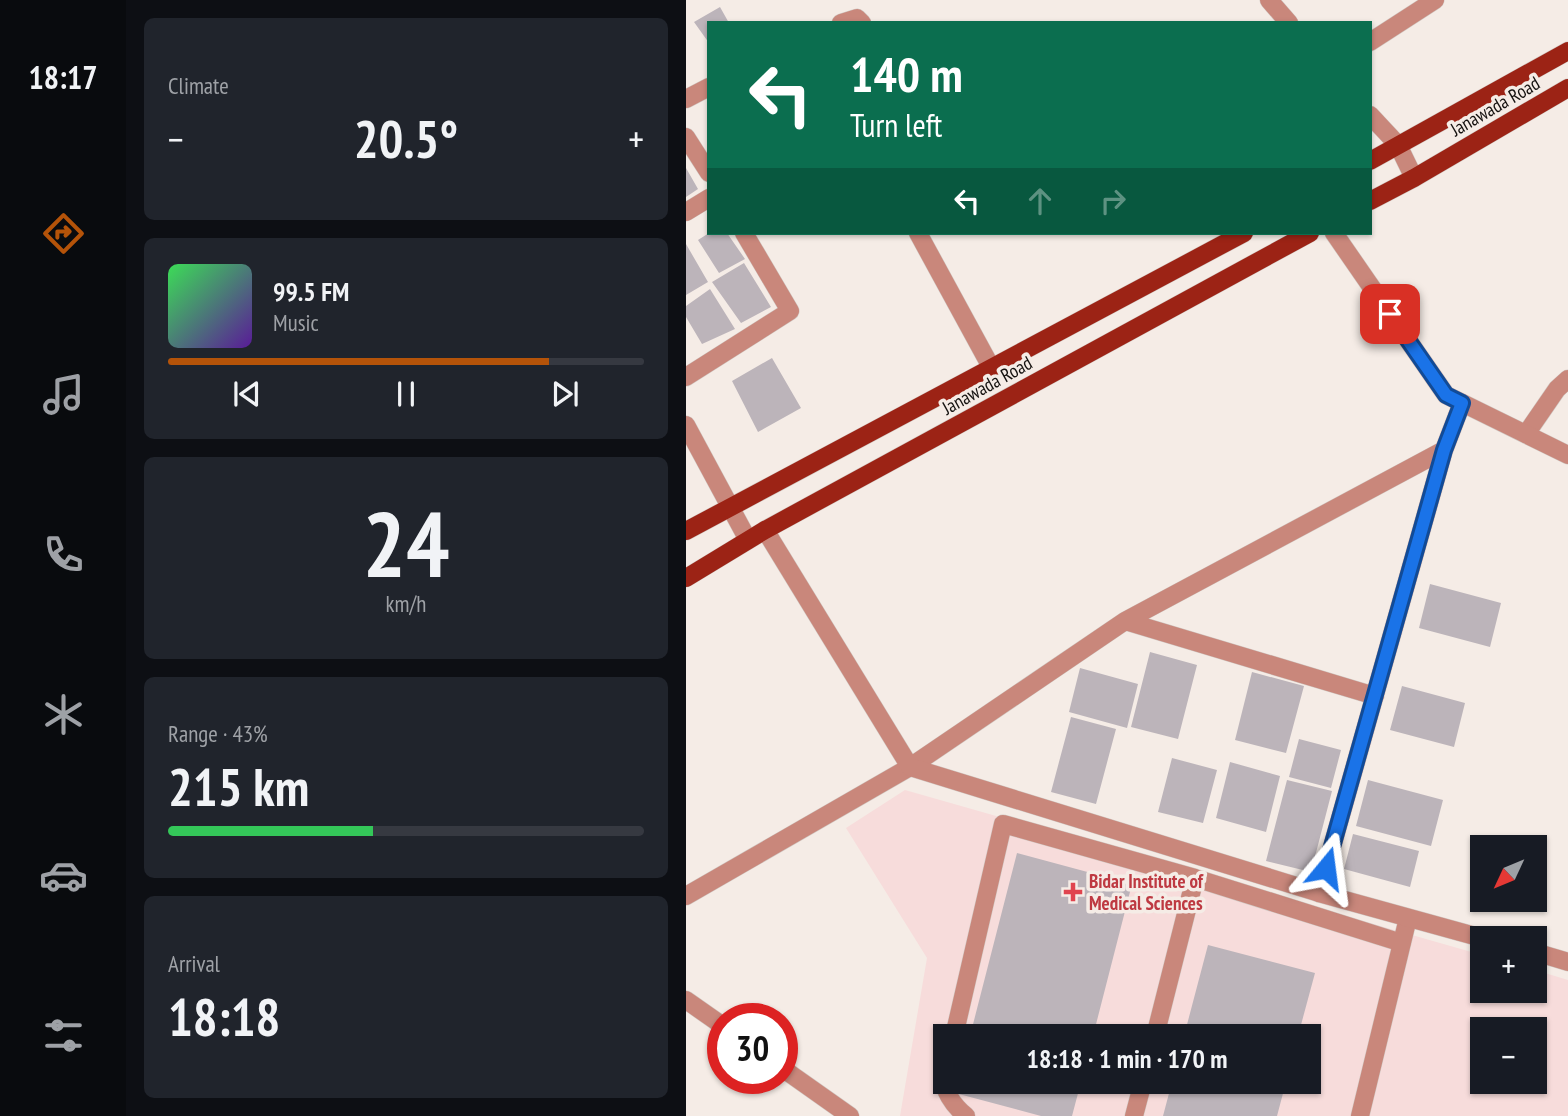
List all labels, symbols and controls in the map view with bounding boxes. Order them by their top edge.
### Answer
text: 140 m [850,42,963,106]
icon: left [735,49,826,140]
text: 18:17 [28,56,98,98]
text: Climate [168,71,229,100]
street label: Janawada Road [1445,71,1544,142]
text: Turn left [850,104,942,146]
text: 20.5° [354,105,458,172]
text: − [168,114,184,163]
text: + [628,114,644,163]
icon: left [948,182,986,220]
icon: ahead [1021,182,1059,220]
icon: right [1094,182,1132,220]
icon: directions [39,209,88,258]
text: 99.5 FM [273,275,349,308]
pin [1360,284,1420,344]
icon: arrive [1371,295,1409,333]
text: Music [273,308,319,337]
street label: Janawada Road [937,350,1036,420]
icon: music [39,370,88,419]
icon: previous [228,375,266,413]
icon: pause [387,375,425,413]
icon: next [546,375,584,413]
text: 24 [363,484,450,602]
icon: phone [39,530,88,579]
text: km/h [386,589,426,618]
icon: climate [39,690,88,739]
text: Range · 43% [168,719,268,748]
text: 215 km [168,753,309,820]
position arrow [1289,831,1363,905]
north arrow [1470,835,1547,912]
map controls [1470,835,1547,1094]
icon: car [39,851,88,900]
place label: Bidar Institute of Medical Sciences [1089,869,1204,915]
marker: Bidar Institute of Medical Sciences [1063,882,1083,902]
button: + [1470,926,1547,1003]
text: Arrival [168,949,220,978]
text: 18:18 [168,983,280,1050]
speed limit sign: 30 [707,1003,798,1094]
icon: filters [39,1011,88,1060]
button: − [1470,1017,1547,1094]
text: 18:18 · 1 min · 170 m [1027,1042,1227,1075]

